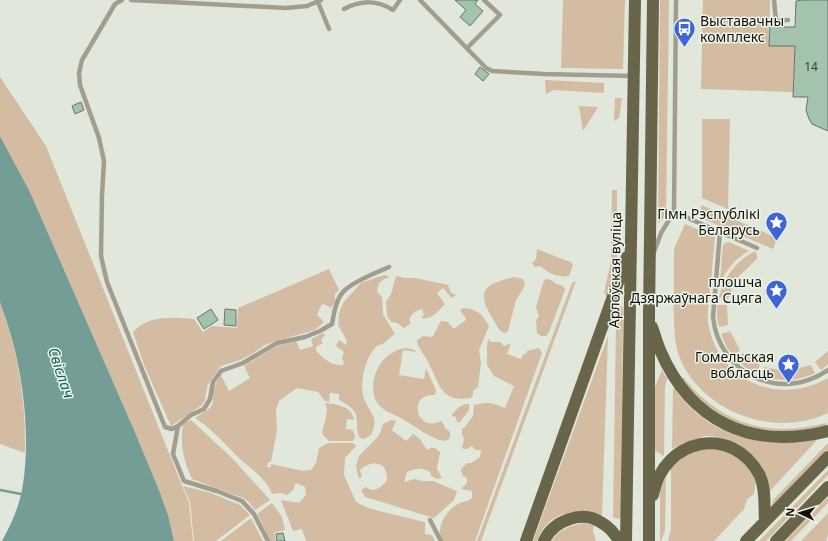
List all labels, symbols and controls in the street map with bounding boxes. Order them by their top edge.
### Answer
place label: Выставачны комплекс [700,11,784,46]
bus stop icon: Выставачны комплекс [672,16,698,49]
house number: 14 [804,58,818,75]
place label: Гімн Рэспублікі Беларусь [657,204,760,239]
place icon: Гімн Рэспублікі Беларусь [763,209,789,242]
street label: Арлоўская вуліца [604,212,625,328]
place label: плошча Дзяржаўнага Сцяга [630,272,762,307]
place icon: плошча Дзяржаўнага Сцяга [764,277,790,310]
water label: Свіслач [44,345,80,401]
place label: Гомельская вобласць [695,347,774,382]
place icon: Гомельская вобласць [776,352,802,385]
north arrow [780,493,820,533]
text: N [782,507,797,517]

